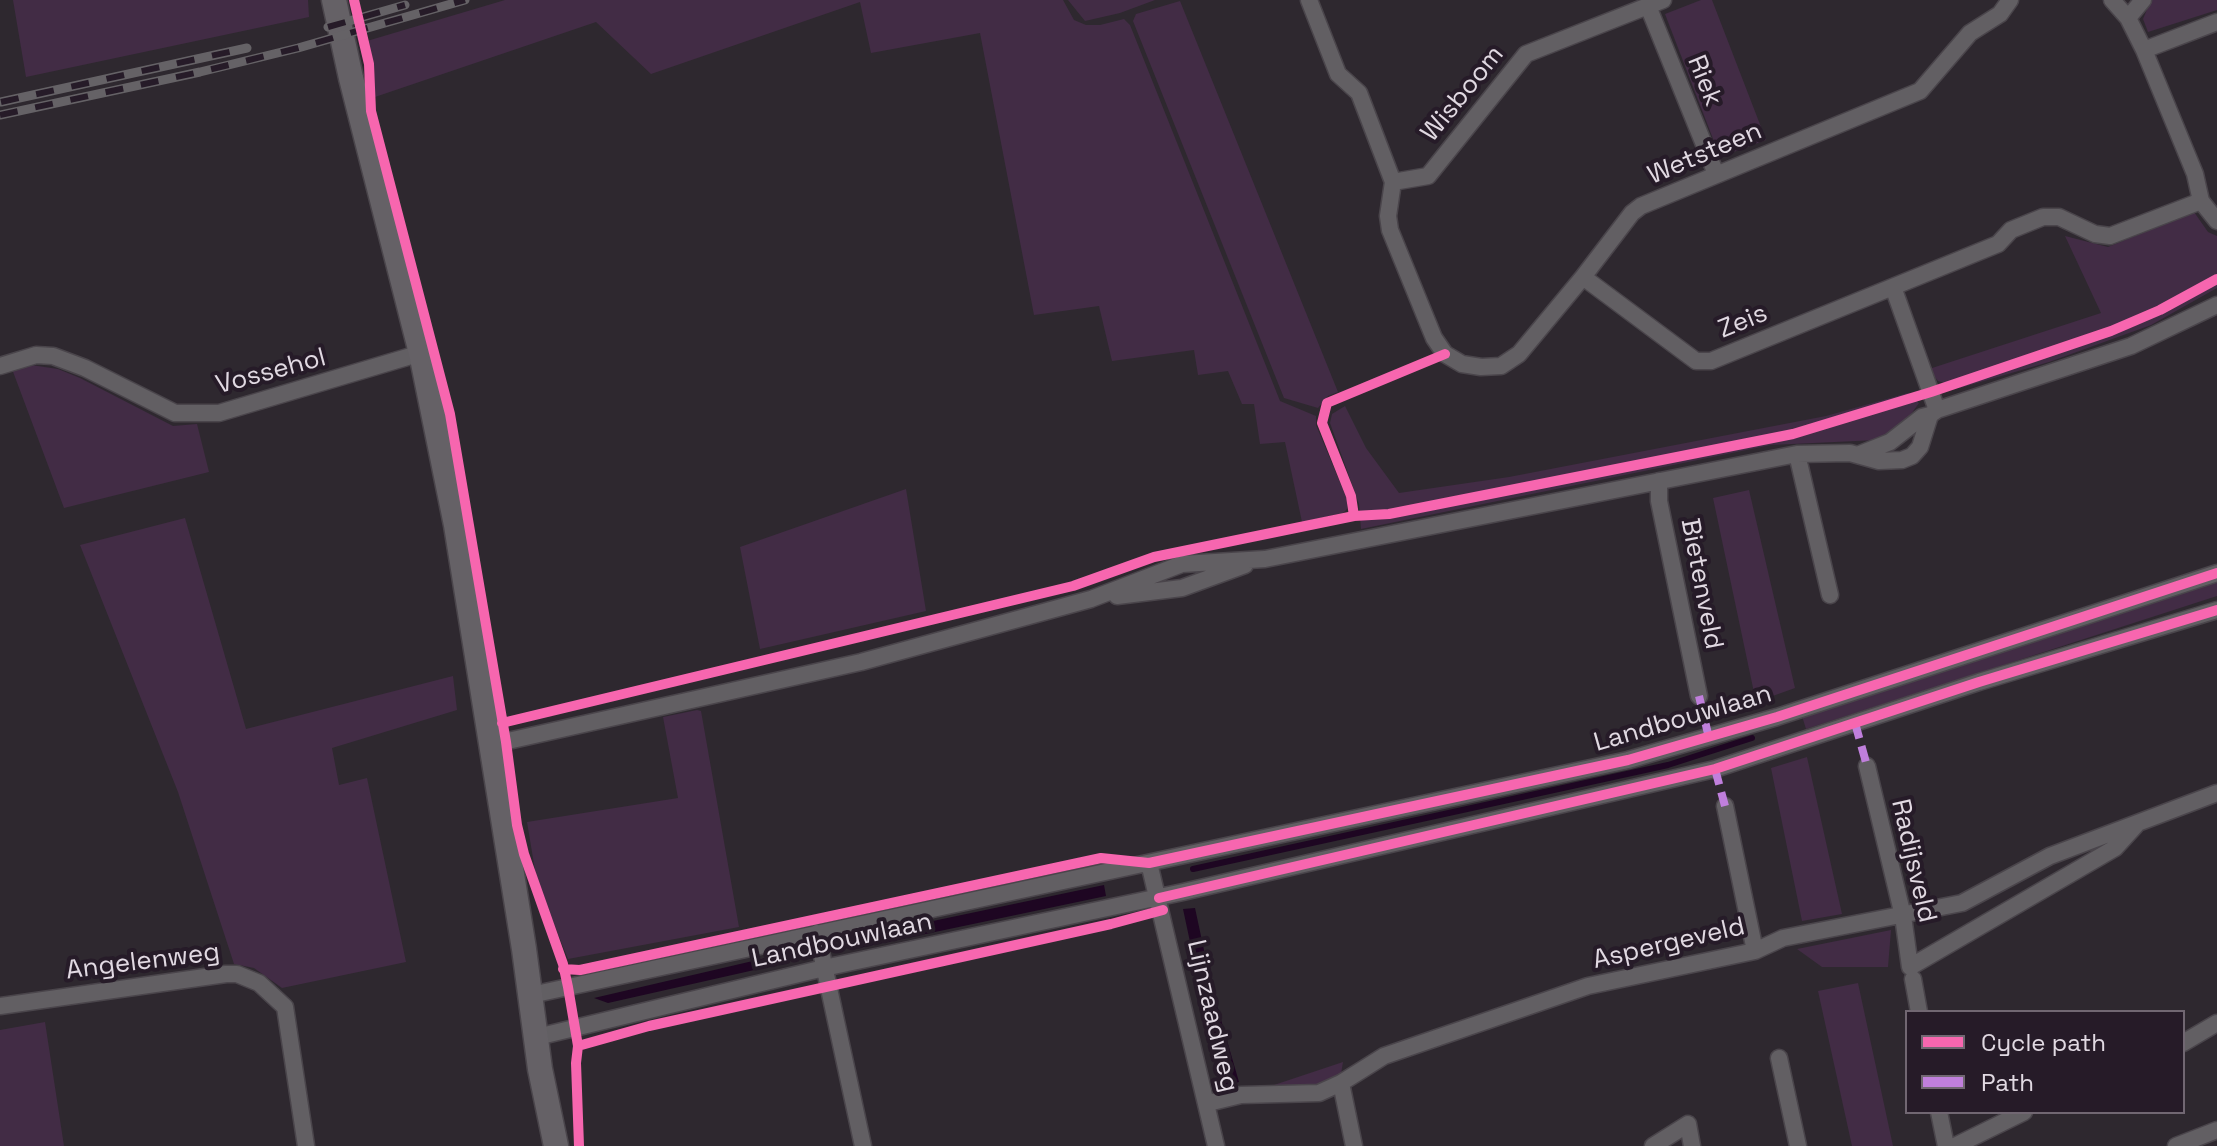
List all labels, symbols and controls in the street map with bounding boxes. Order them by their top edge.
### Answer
street label: Wisboom [1415,40,1511,148]
street label: Riek [1680,51,1728,111]
street label: Wetsteen [1643,116,1767,192]
street label: Zeis [1714,298,1772,346]
street label: Vossehol [213,342,329,402]
street label: Bietenveld [1673,516,1729,652]
street label: Landbouwlaan [1590,679,1776,759]
street label: Radijsveld [1884,796,1942,926]
street label: Landbouwlaan [749,907,935,975]
street label: Aspergeveld [1590,911,1748,977]
street label: Angelenweg [64,937,222,987]
street label: Lijnzaadweg [1179,937,1245,1095]
legend [1905,1010,2185,1114]
text: Cycle path [1981,1027,2106,1058]
text: Path [1981,1067,2034,1098]

